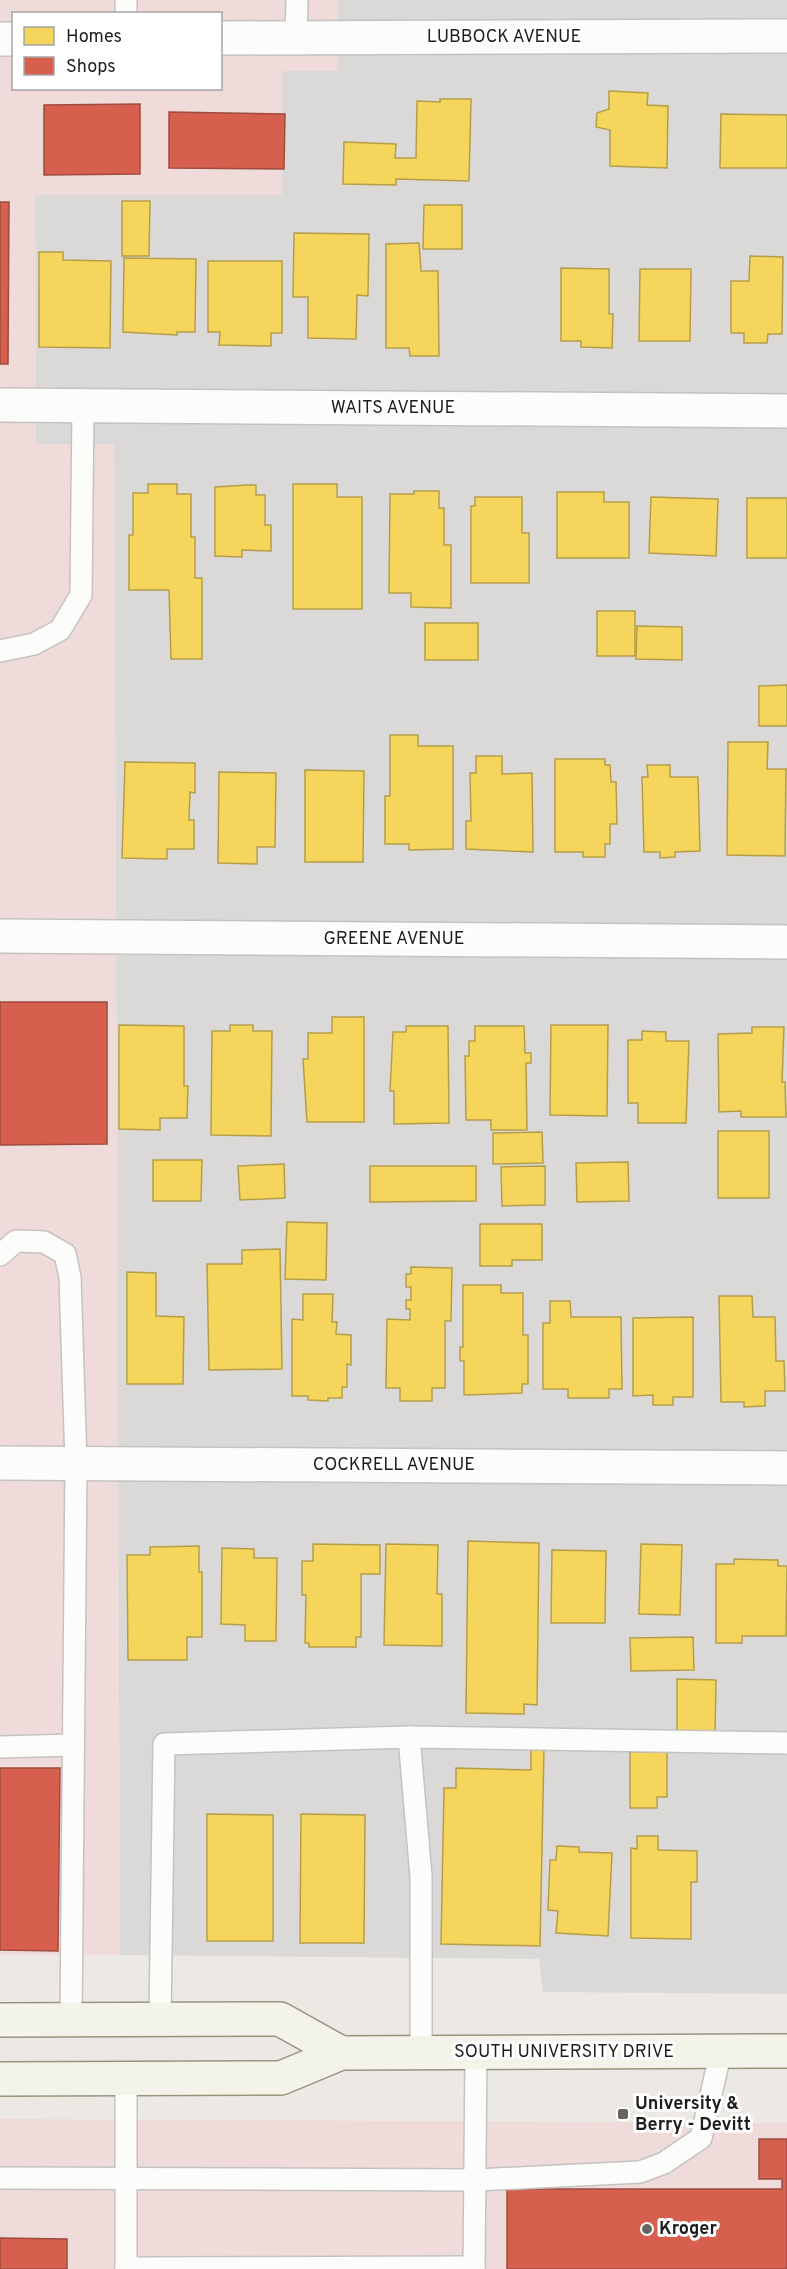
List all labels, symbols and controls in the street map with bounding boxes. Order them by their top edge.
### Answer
legend [12,12,222,90]
text: Homes [66,26,122,49]
street label: LUBBOCK AVENUE [427,26,581,49]
text: Shops [66,56,116,79]
street label: WAITS AVENUE [331,397,455,420]
street label: GREENE AVENUE [323,928,465,951]
street label: COCKRELL AVENUE [313,1454,475,1477]
street label: SOUTH UNIVERSITY DRIVE [454,2041,674,2064]
place label: University & Berry - Devitt [635,2093,751,2137]
marker: University & Berry - Devitt [616,2107,630,2121]
place label: Kroger [659,2218,717,2241]
marker: Kroger [640,2222,654,2236]

